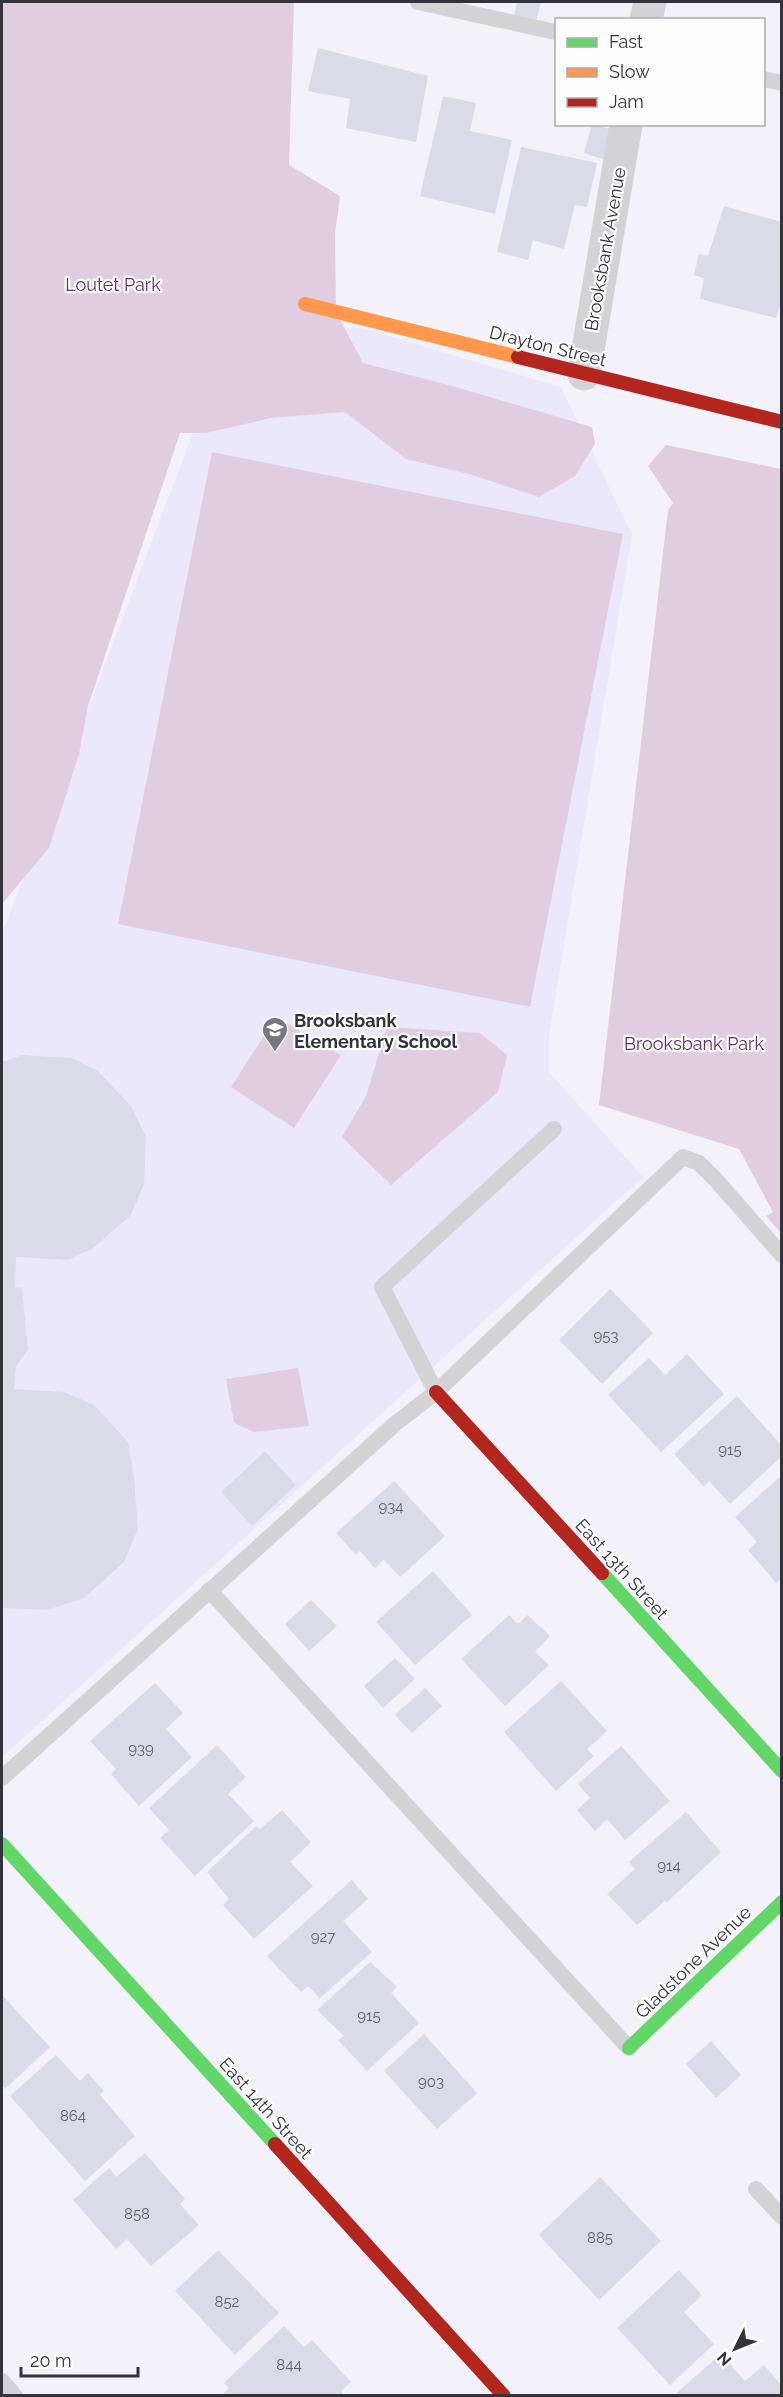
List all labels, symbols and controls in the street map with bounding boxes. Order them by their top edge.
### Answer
legend [555,18,765,126]
text: Fast [609,31,643,52]
text: Slow [609,61,650,82]
text: Jam [609,91,644,112]
street label: Brooksbank Avenue [580,165,630,332]
park label: Loutet Park [65,274,161,295]
street label: Drayton Street [487,321,609,371]
place label: Brooksbank Elementary School [294,1010,458,1052]
school or university icon: Brooksbank Elementary School [260,1015,290,1053]
park label: Brooksbank Park [624,1033,764,1054]
house number: 953 [594,1327,618,1345]
house number: 915 [718,1441,742,1459]
house number: 934 [379,1498,404,1516]
street label: East 13th Street [571,1514,673,1624]
house number: 939 [128,1740,154,1758]
house number: 914 [657,1857,681,1875]
street label: Gladstone Avenue [631,1901,755,2022]
house number: 927 [311,1928,335,1946]
house number: 915 [357,2007,381,2025]
street label: East 14th Street [215,2053,317,2163]
house number: 903 [418,2073,444,2091]
house number: 864 [60,2107,86,2125]
house number: 858 [124,2205,150,2223]
house number: 885 [587,2229,613,2247]
house number: 852 [215,2293,240,2311]
north arrow [705,2319,765,2379]
scale bar [21,2340,138,2378]
text: N [713,2348,736,2370]
text: 20 m [30,2350,72,2371]
house number: 844 [276,2356,302,2374]

